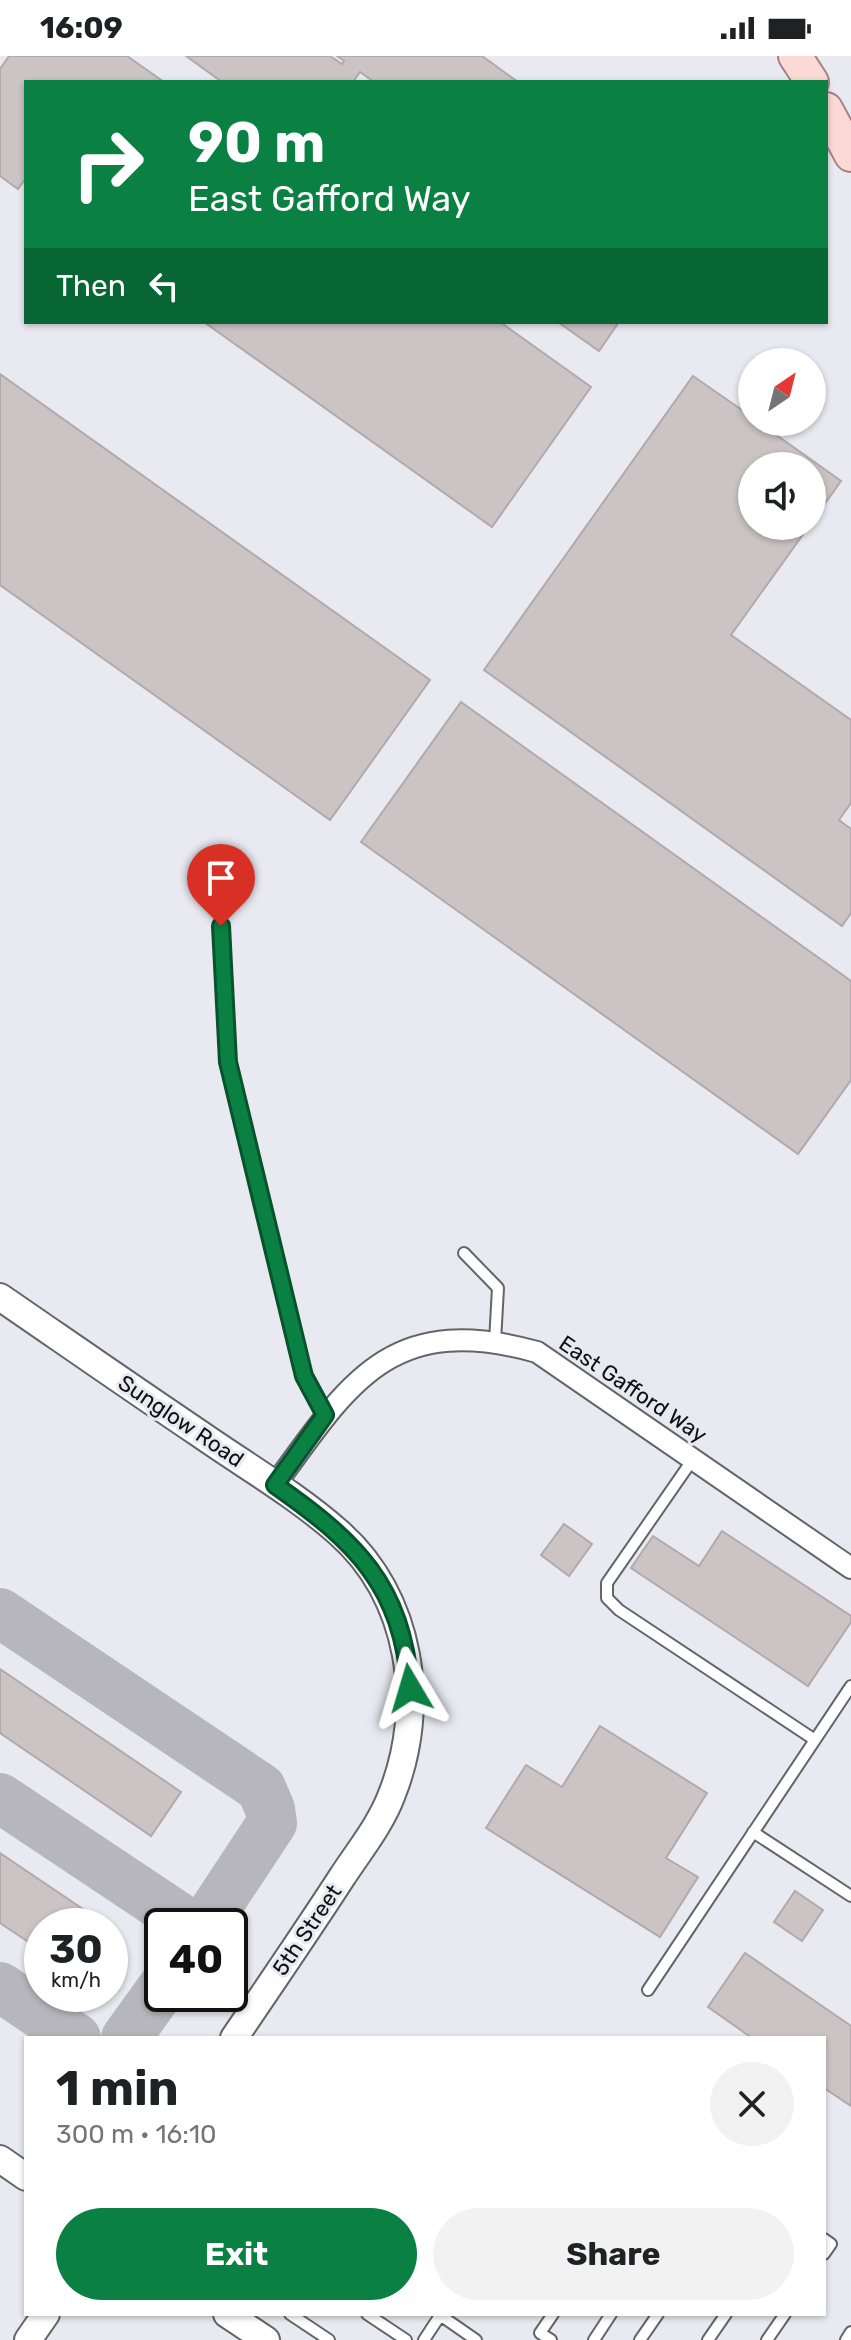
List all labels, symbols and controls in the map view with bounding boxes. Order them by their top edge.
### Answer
text: 16:09 [40,10,123,46]
text: 90 m [188,110,325,176]
icon: right [56,112,160,216]
text: East Gafford Way [188,177,471,220]
icon: left [142,264,186,308]
text: Then [56,268,126,304]
north arrow [738,348,826,436]
map controls [738,348,826,540]
button: sound [738,452,826,540]
pin [187,844,255,926]
icon: arrive [199,856,243,900]
street label: East Gafford Way [554,1330,712,1448]
street label: Sunglow Road [113,1369,249,1473]
position arrow [368,1646,452,1730]
street label: 5th Street [267,1879,348,1981]
speed limit sign: 40 [144,1908,248,2012]
text: 30 [49,1926,103,1973]
text: km/h [51,1968,101,1992]
text: 1 min [56,2060,179,2117]
button: close [710,2062,794,2146]
text: 300 m · 16:10 [56,2119,217,2150]
button: Exit [56,2208,417,2300]
button: Share [433,2208,794,2300]

